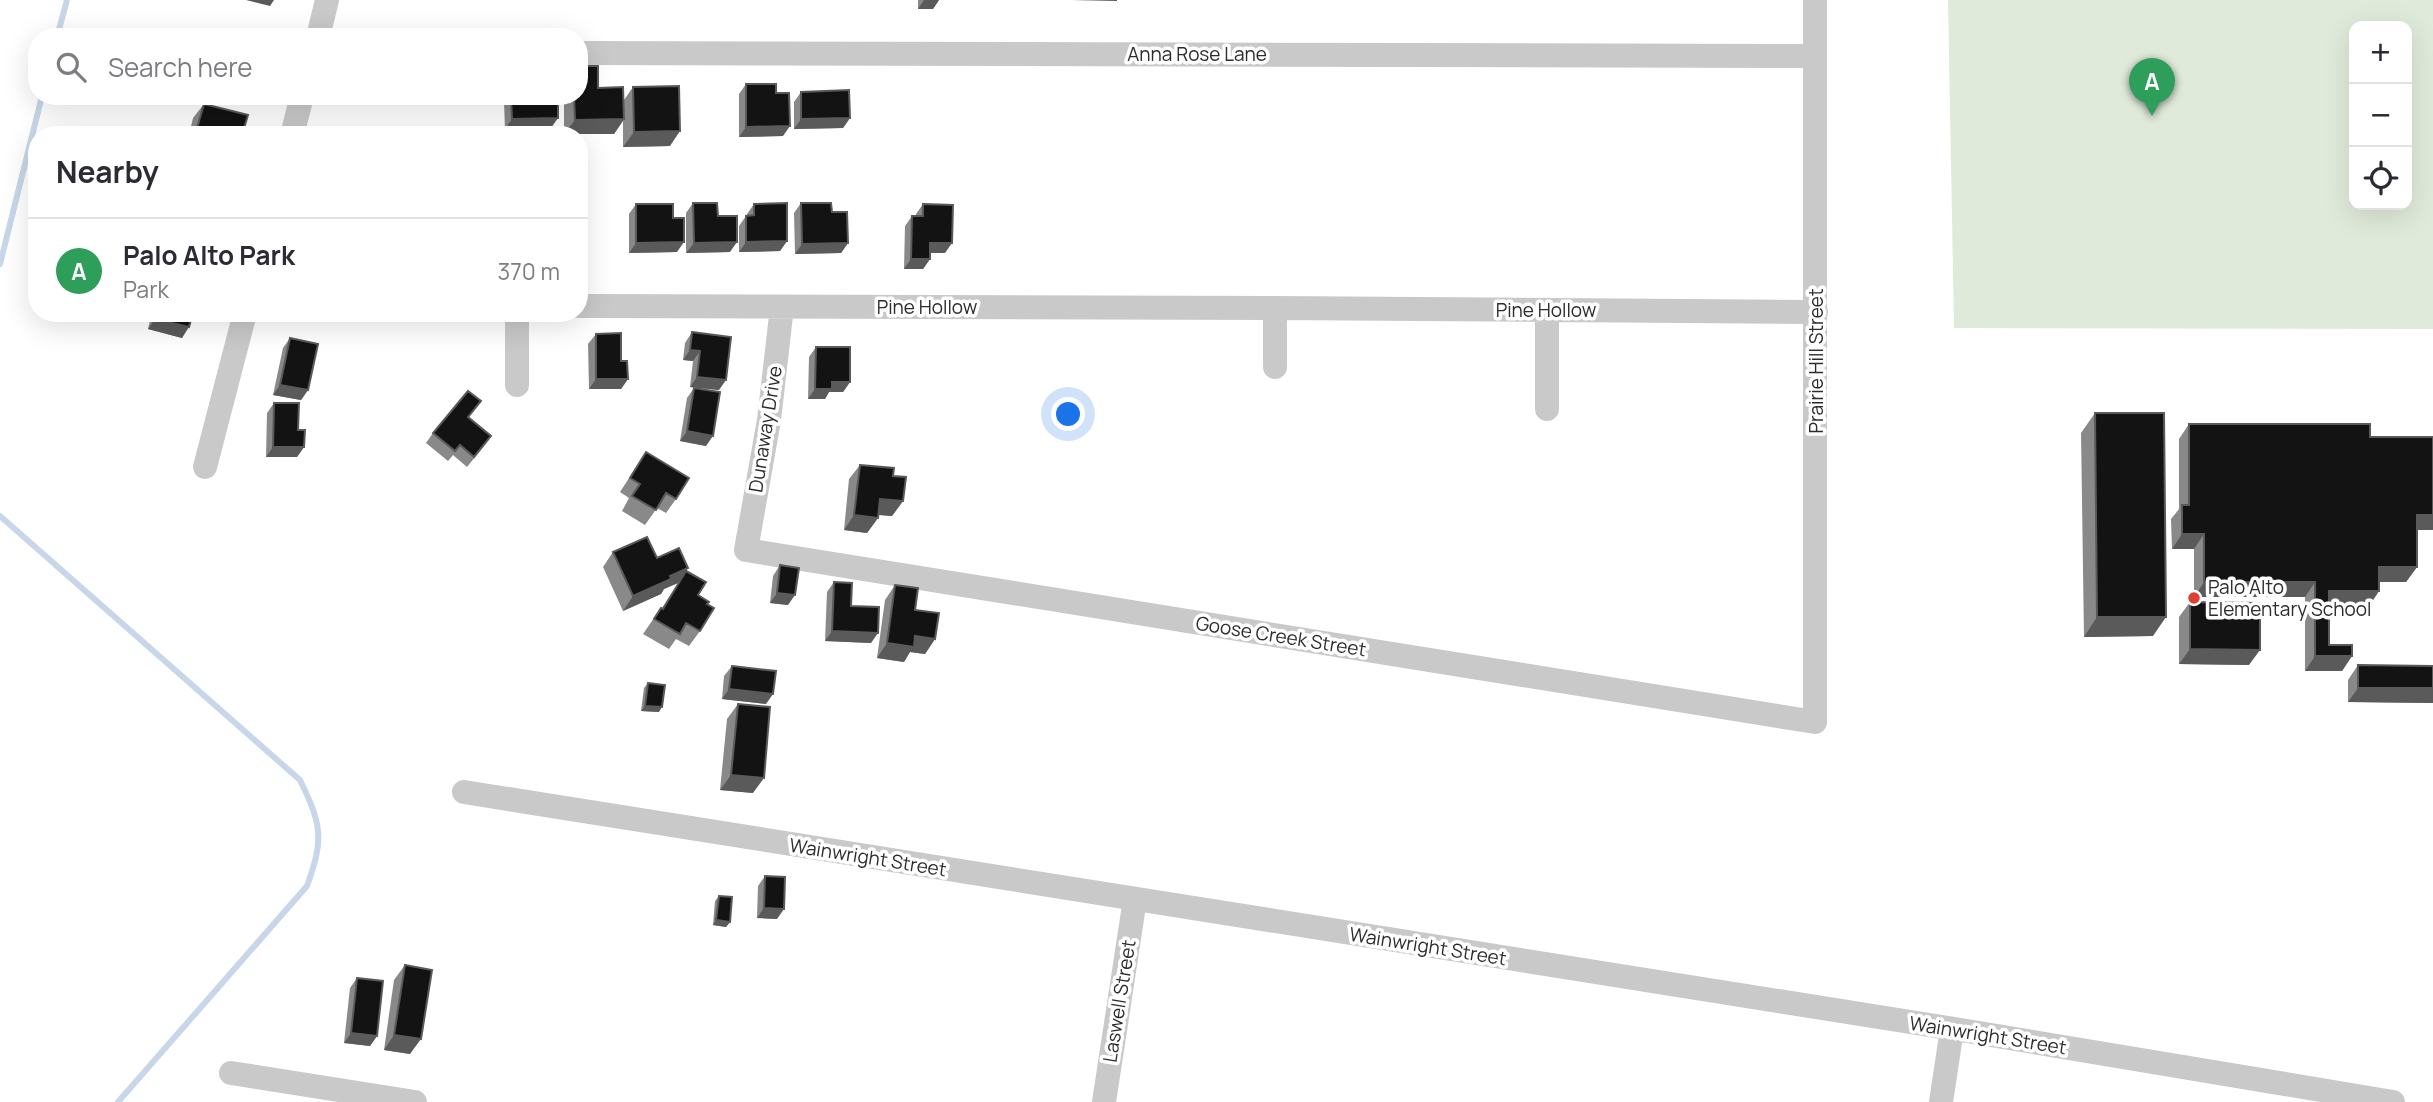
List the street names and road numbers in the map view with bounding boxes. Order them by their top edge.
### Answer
street label: Anna Rose Lane [1127,41,1267,67]
street label: Prairie Hill Street [1803,288,1829,434]
street label: Pine Hollow [877,294,978,320]
street label: Pine Hollow [1496,297,1597,323]
street label: Dunaway Drive [742,364,788,494]
street label: Goose Creek Street [1194,610,1368,662]
street label: Wainwright Street [788,832,948,882]
street label: Wainwright Street [1348,921,1508,971]
street label: Laswell Street [1096,938,1142,1064]
street label: Wainwright Street [1908,1010,2068,1060]

